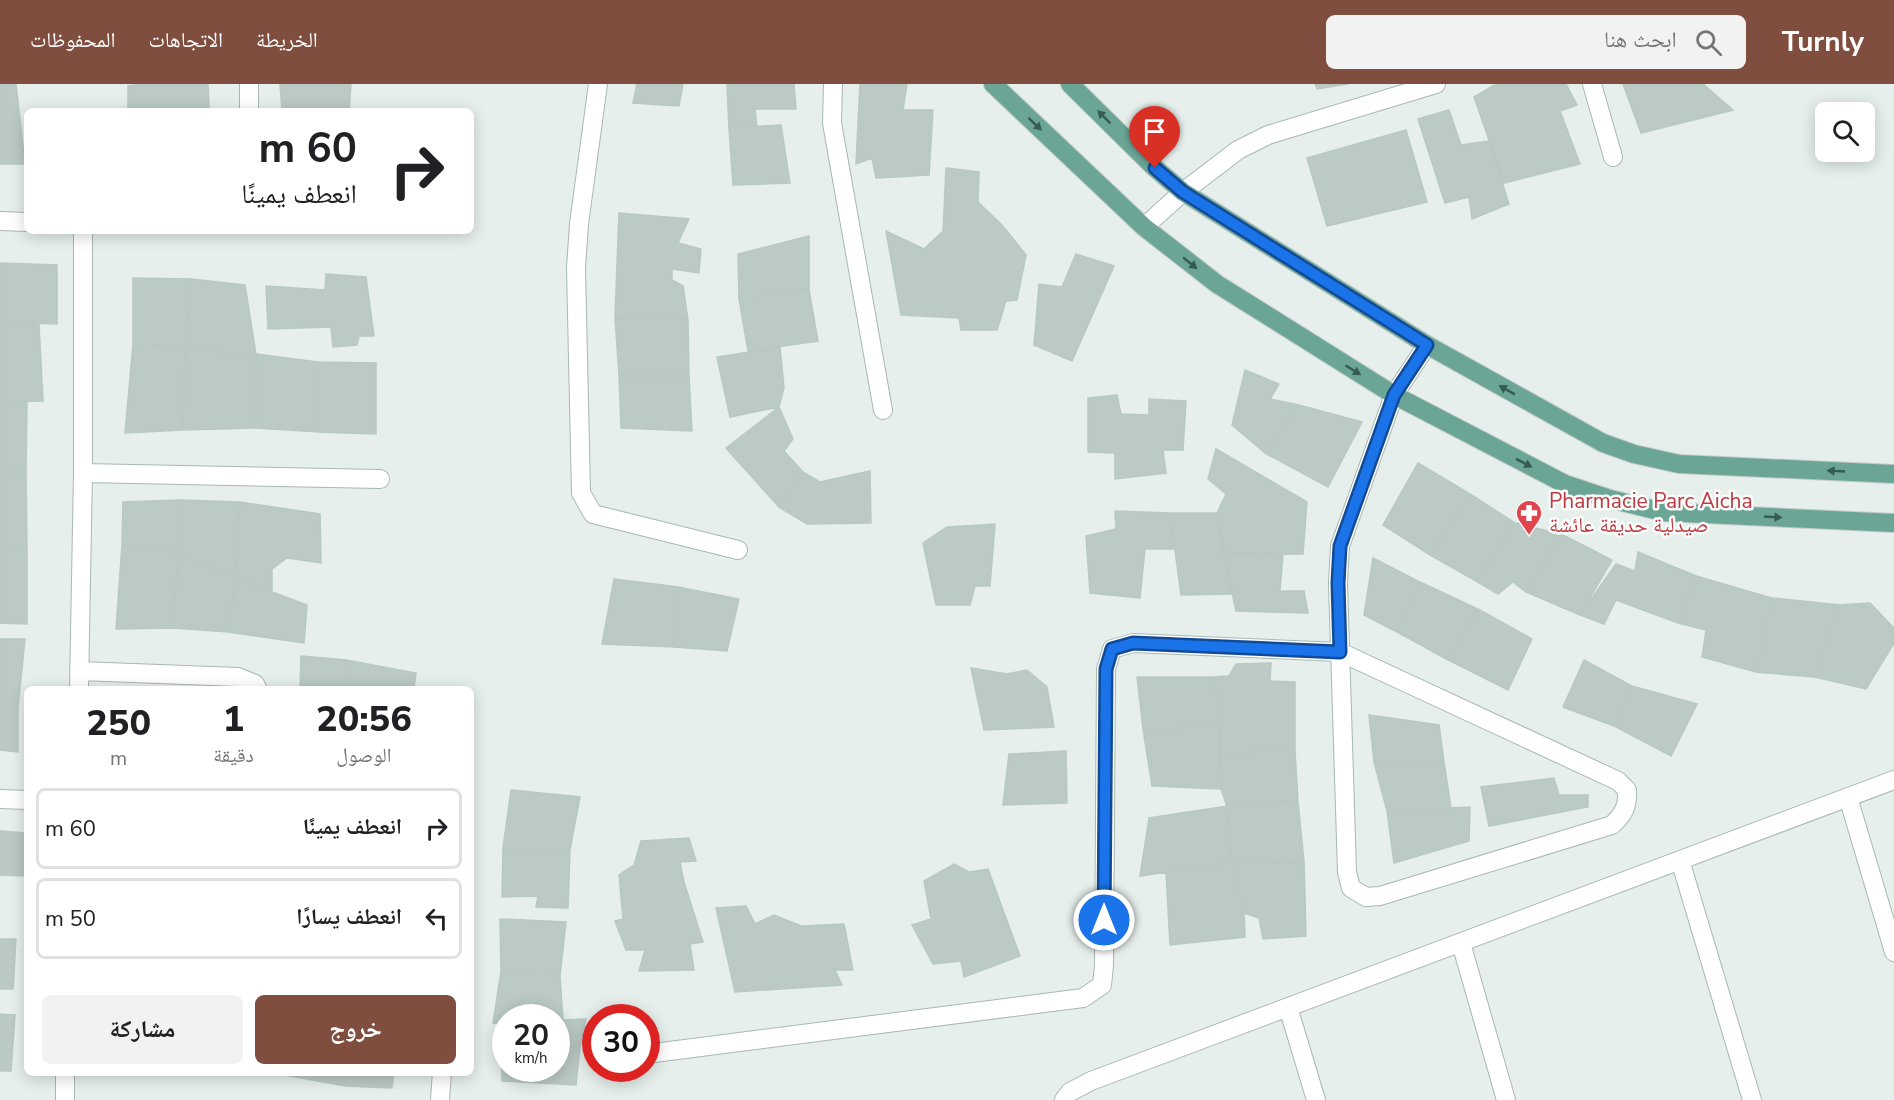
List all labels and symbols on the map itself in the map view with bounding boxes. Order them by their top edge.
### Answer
pin [1129,106,1180,168]
one-way arrow [1096,110,1111,124]
one-way arrow [1028,117,1043,131]
one-way arrow [1182,256,1198,269]
one-way arrow [1345,364,1361,375]
one-way arrow [1498,385,1515,395]
one-way arrow [1516,458,1533,468]
one-way arrow [1826,467,1845,476]
place label: Pharmacie Parc Aicha صيدلية حديقة عائشة [1549,487,1753,539]
pharmacy icon: Pharmacie Parc Aicha صيدلية حديقة عائشة [1514,498,1544,536]
one-way arrow [1763,513,1782,522]
position arrow [1072,888,1136,952]
speed limit sign: 30 [582,1004,660,1082]

